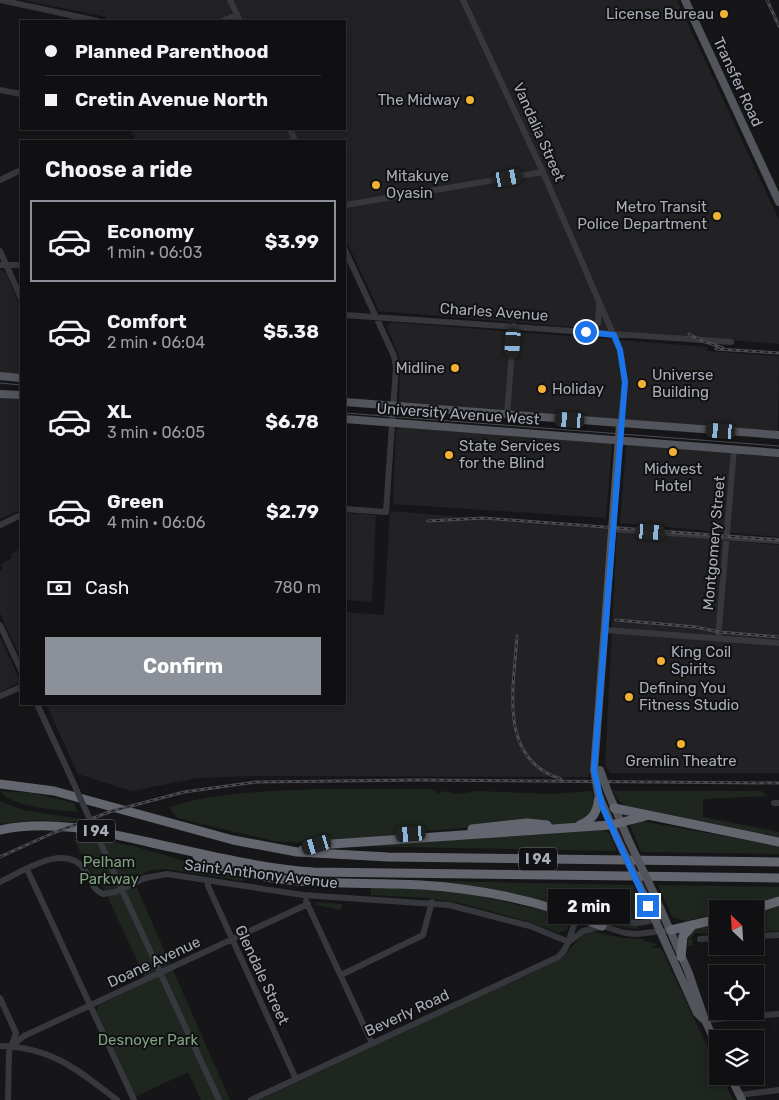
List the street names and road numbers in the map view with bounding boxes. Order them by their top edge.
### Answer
street label: Transfer Road [709,34,767,130]
street label: Vandalia Street [509,80,569,184]
street label: Charles Avenue [439,299,549,325]
street label: University Avenue West [376,399,540,429]
street label: Montgomery Street [699,475,729,611]
road number: I 94 [77,819,115,842]
road number: I 94 [519,848,557,871]
street label: Saint Anthony Avenue [183,856,339,892]
street label: Glendale Street [231,922,293,1028]
street label: Doane Avenue [105,933,203,991]
street label: Beverly Road [362,986,452,1040]

